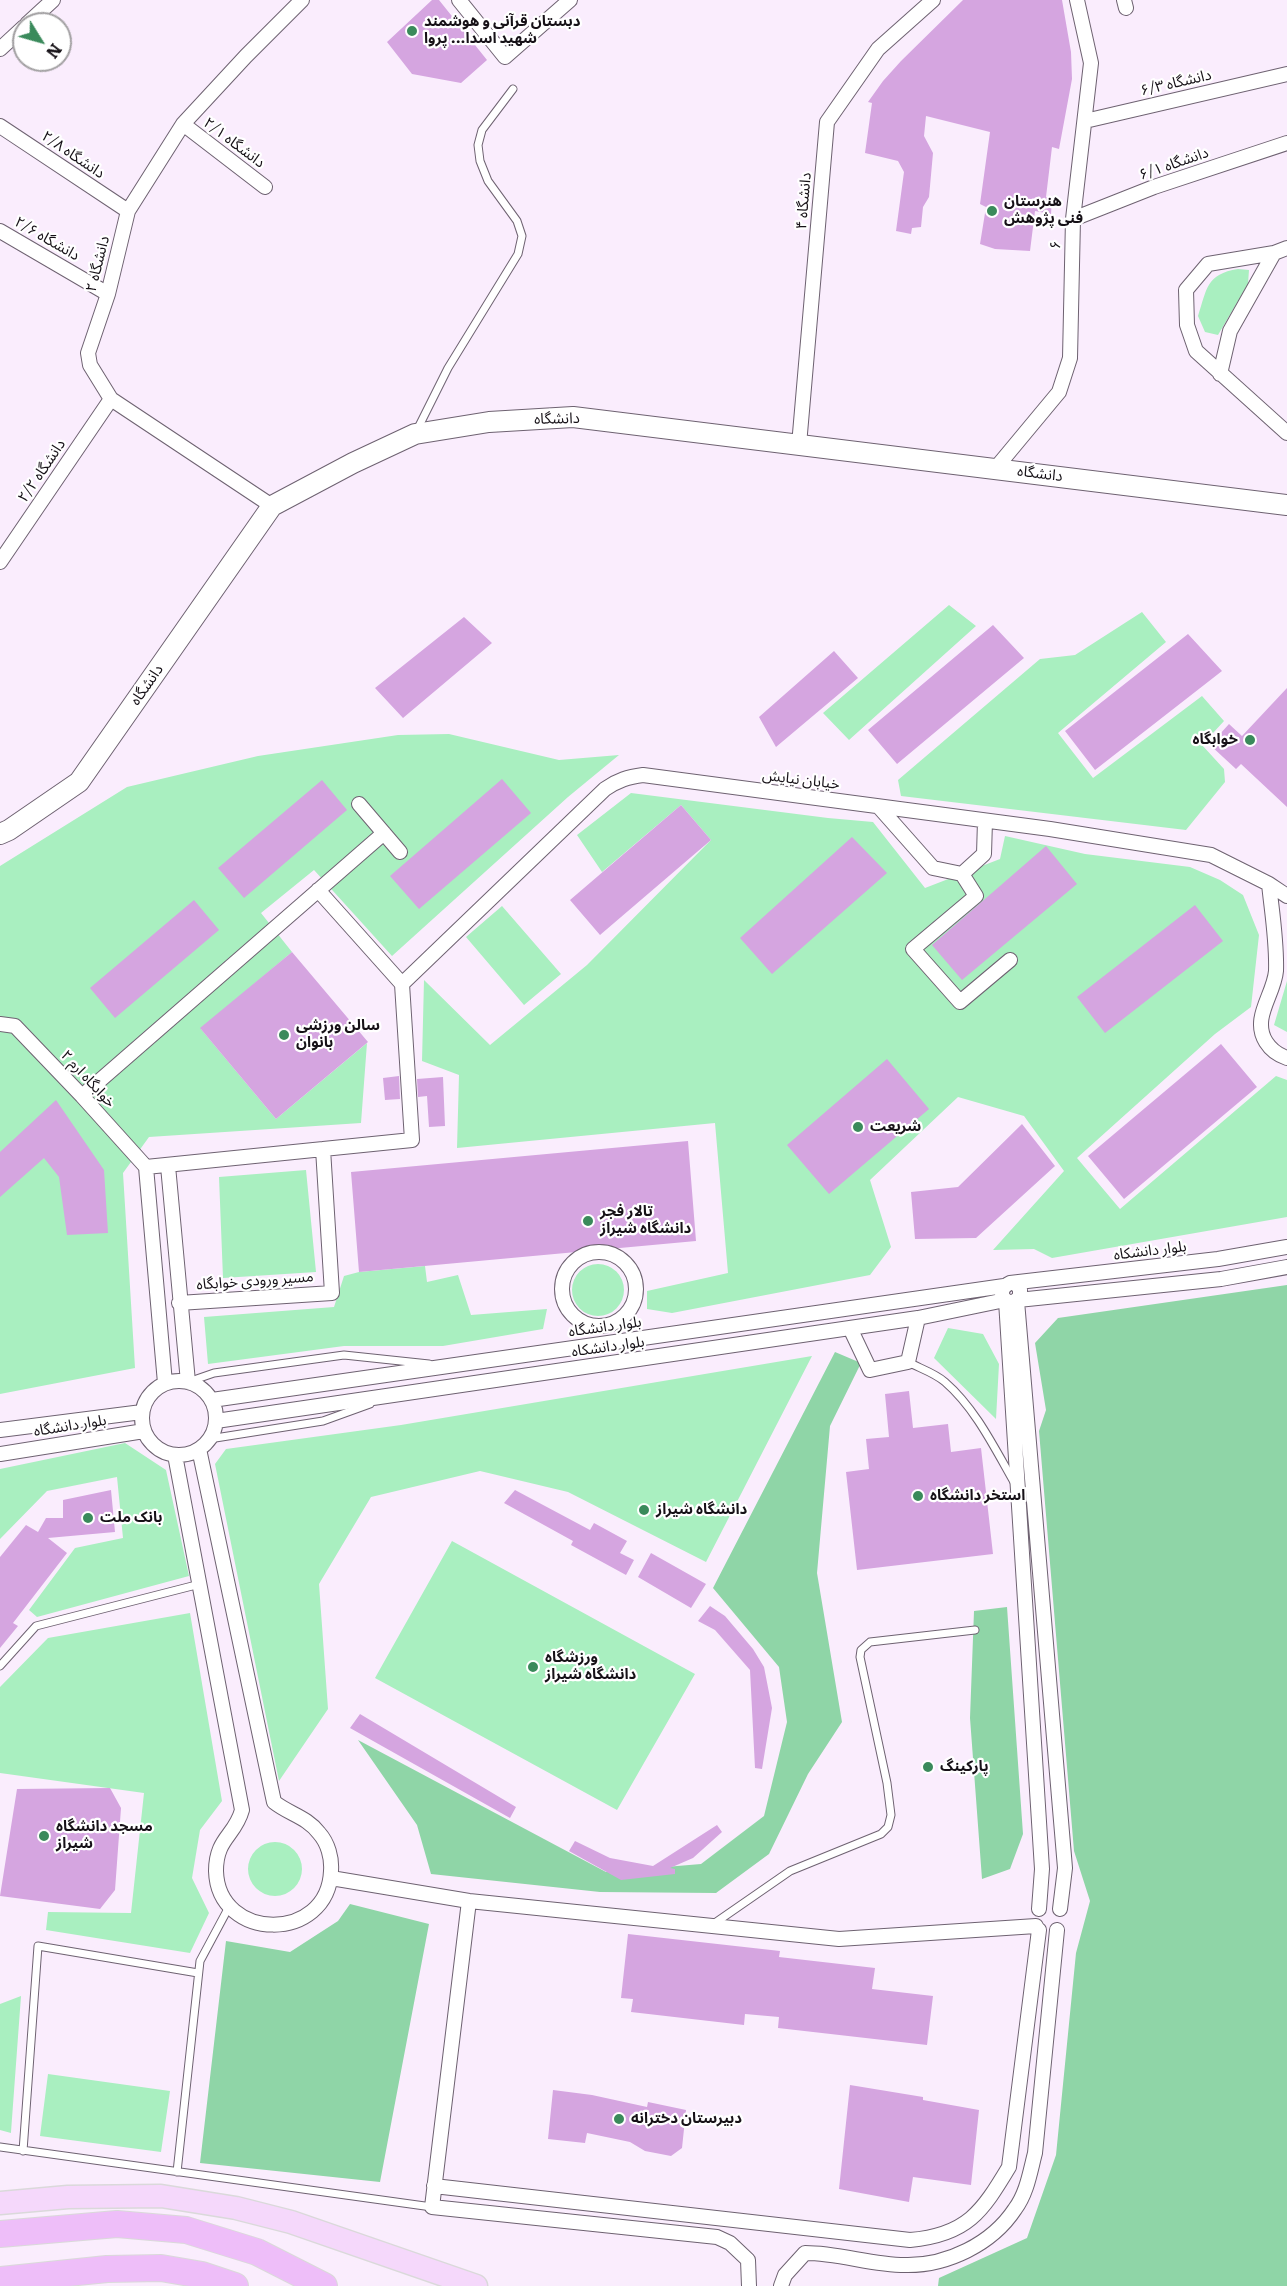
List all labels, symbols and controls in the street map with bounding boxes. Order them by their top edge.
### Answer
north arrow [12,12,72,72]
place label: دبستان قرآنی و هوشمند شهید اسدا... پروا [424,13,580,48]
marker: دبستان قرآنی و هوشمند شهید اسدا... پروا [405,24,419,38]
text: N [41,39,68,64]
street label: ۶/۳ دانشگاه [1139,66,1213,100]
street label: ۲/۱ دانشگاه [200,114,268,172]
street label: ۲/۸ دانشگاه [38,127,108,183]
street label: ۶/۱ دانشگاه [1137,144,1211,184]
street label: ۴ دانشگاه [793,172,815,230]
place label: هنرستان فنی پژوهش [1004,193,1083,228]
marker: هنرستان فنی پژوهش [985,204,999,218]
street label: ۲/۶ دانشگاه [11,213,83,265]
street label: ۲ دانشگاه [82,234,114,294]
street label: ۶ [1047,241,1065,249]
street label: دانشگاه [534,410,580,428]
street label: ۲/۲ دانشگاه [14,436,70,506]
street label: دانشگاه [1016,462,1064,486]
street label: دانشگاه [127,661,167,709]
place label: خوابگاه [1192,731,1238,749]
marker: خوابگاه [1243,733,1257,747]
street label: خیابان نیایش [761,766,841,794]
place label: سالن ورزشی بانوان [296,1017,380,1052]
marker: سالن ورزشی بانوان [277,1028,291,1042]
street label: خوابگاه ارم ۲ [57,1047,119,1111]
place label: شریعت [870,1118,921,1136]
marker: شریعت [851,1120,865,1134]
place label: تالار فجر دانشگاه شیراز [600,1203,691,1238]
marker: تالار فجر دانشگاه شیراز [581,1214,595,1228]
street label: بلوار دانشکاه [1113,1238,1187,1264]
street label: مسیر ورودی خوابگاه [196,1268,314,1294]
street label: بلوار دانشگاه [567,1313,643,1341]
street label: بلوار دانشکاه [570,1333,646,1361]
street label: بلوار دانشگاه [32,1411,108,1441]
place label: استخر دانشگاه [930,1487,1025,1505]
marker: استخر دانشگاه [911,1489,925,1503]
place label: دانشگاه شیراز [656,1501,747,1519]
marker: دانشگاه شیراز [637,1503,651,1517]
place label: بانک ملت [100,1509,163,1527]
marker: بانک ملت [81,1511,95,1525]
place label: ورزشگاه دانشگاه شیراز [545,1649,636,1684]
marker: ورزشگاه دانشگاه شیراز [526,1660,540,1674]
place label: پارکینگ [940,1758,989,1776]
marker: پارکینگ [921,1760,935,1774]
place label: مسجد دانشگاه شیراز [56,1818,153,1853]
marker: مسجد دانشگاه شیراز [37,1829,51,1843]
place label: دبیرستان دخترانه [631,2110,742,2128]
marker: دبیرستان دخترانه [612,2112,626,2126]

